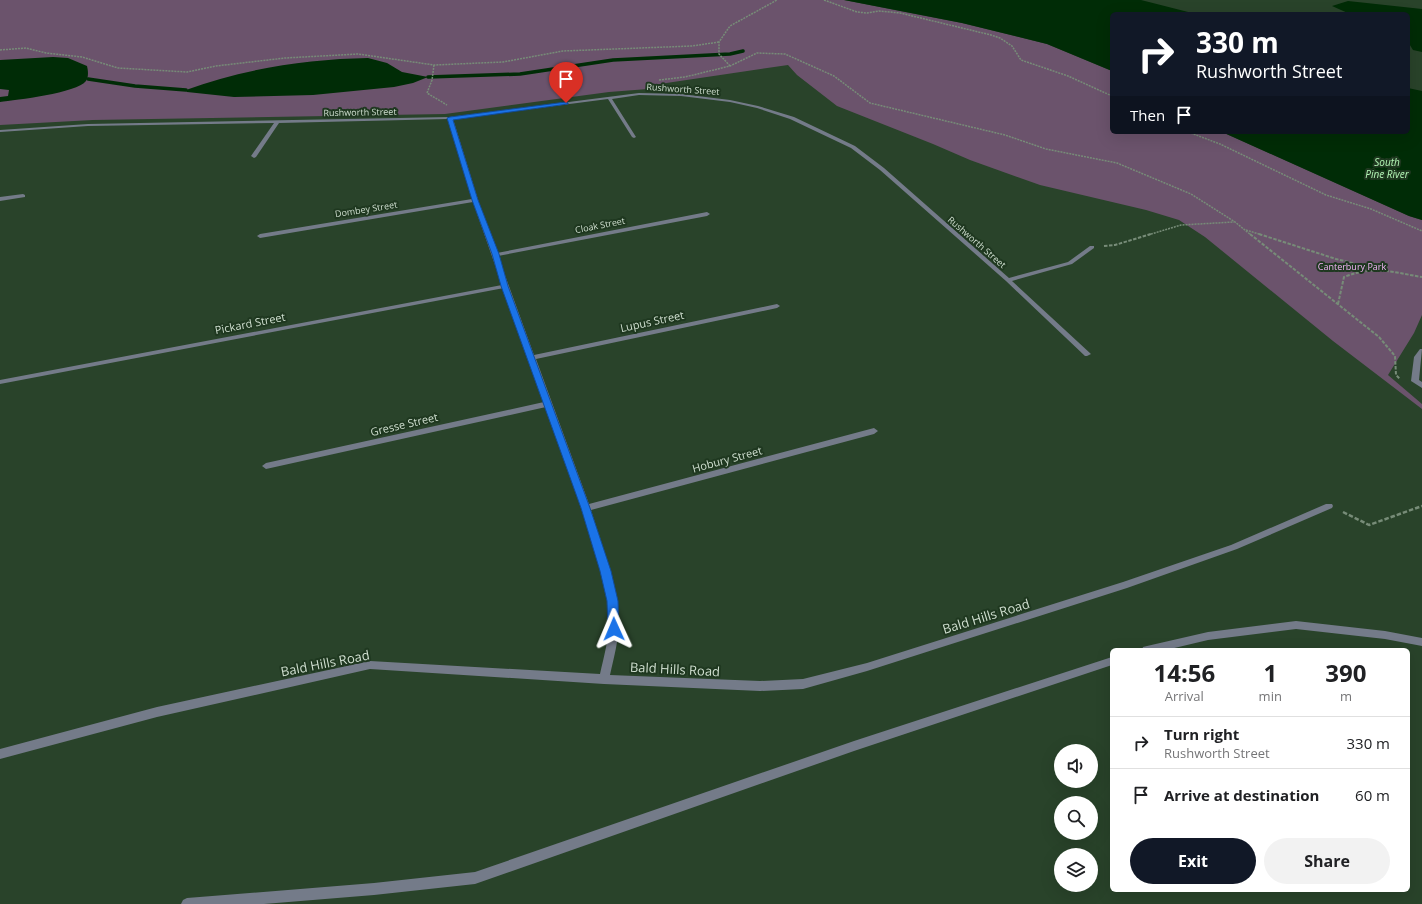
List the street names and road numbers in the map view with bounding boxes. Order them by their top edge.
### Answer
street label: Rushworth Street [646,80,720,98]
street label: Rushworth Street [323,105,397,119]
street label: Dombey Street [334,198,398,220]
street label: Rushworth Street [945,213,1009,271]
street label: Cloak Street [574,214,626,236]
street label: Lupus Street [619,307,685,335]
street label: Pickard Street [214,309,287,337]
street label: Gresse Street [369,409,439,439]
street label: Hobury Street [690,442,764,476]
street label: Bald Hills Road [940,594,1032,638]
street label: Bald Hills Road [279,646,371,680]
street label: Bald Hills Road [629,658,721,680]

